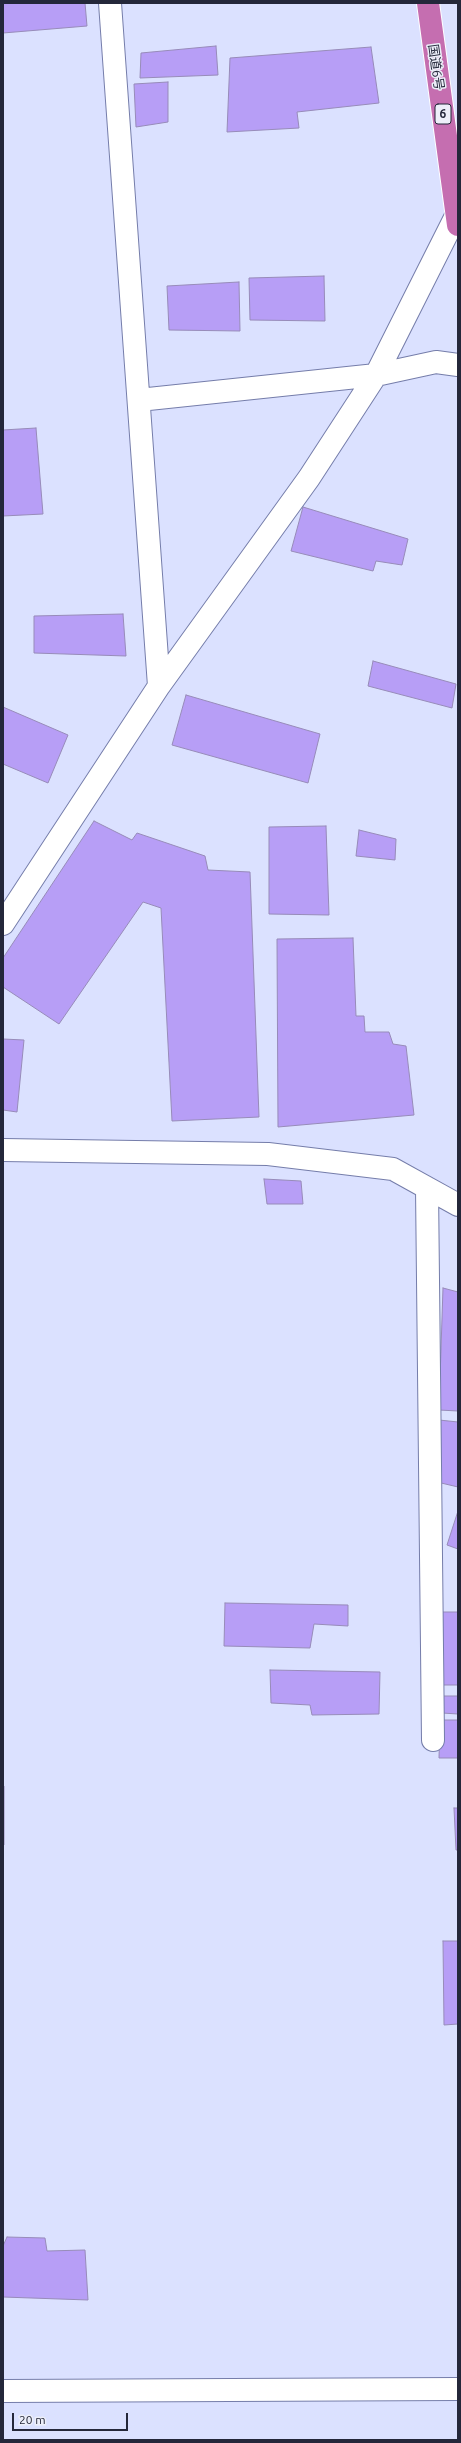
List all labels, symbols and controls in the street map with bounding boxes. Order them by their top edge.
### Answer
street label: 国道6号 [425,43,447,91]
road number: 6 [435,104,451,124]
scale bar [14,2405,130,2431]
text: 20 m [19,2413,46,2426]

